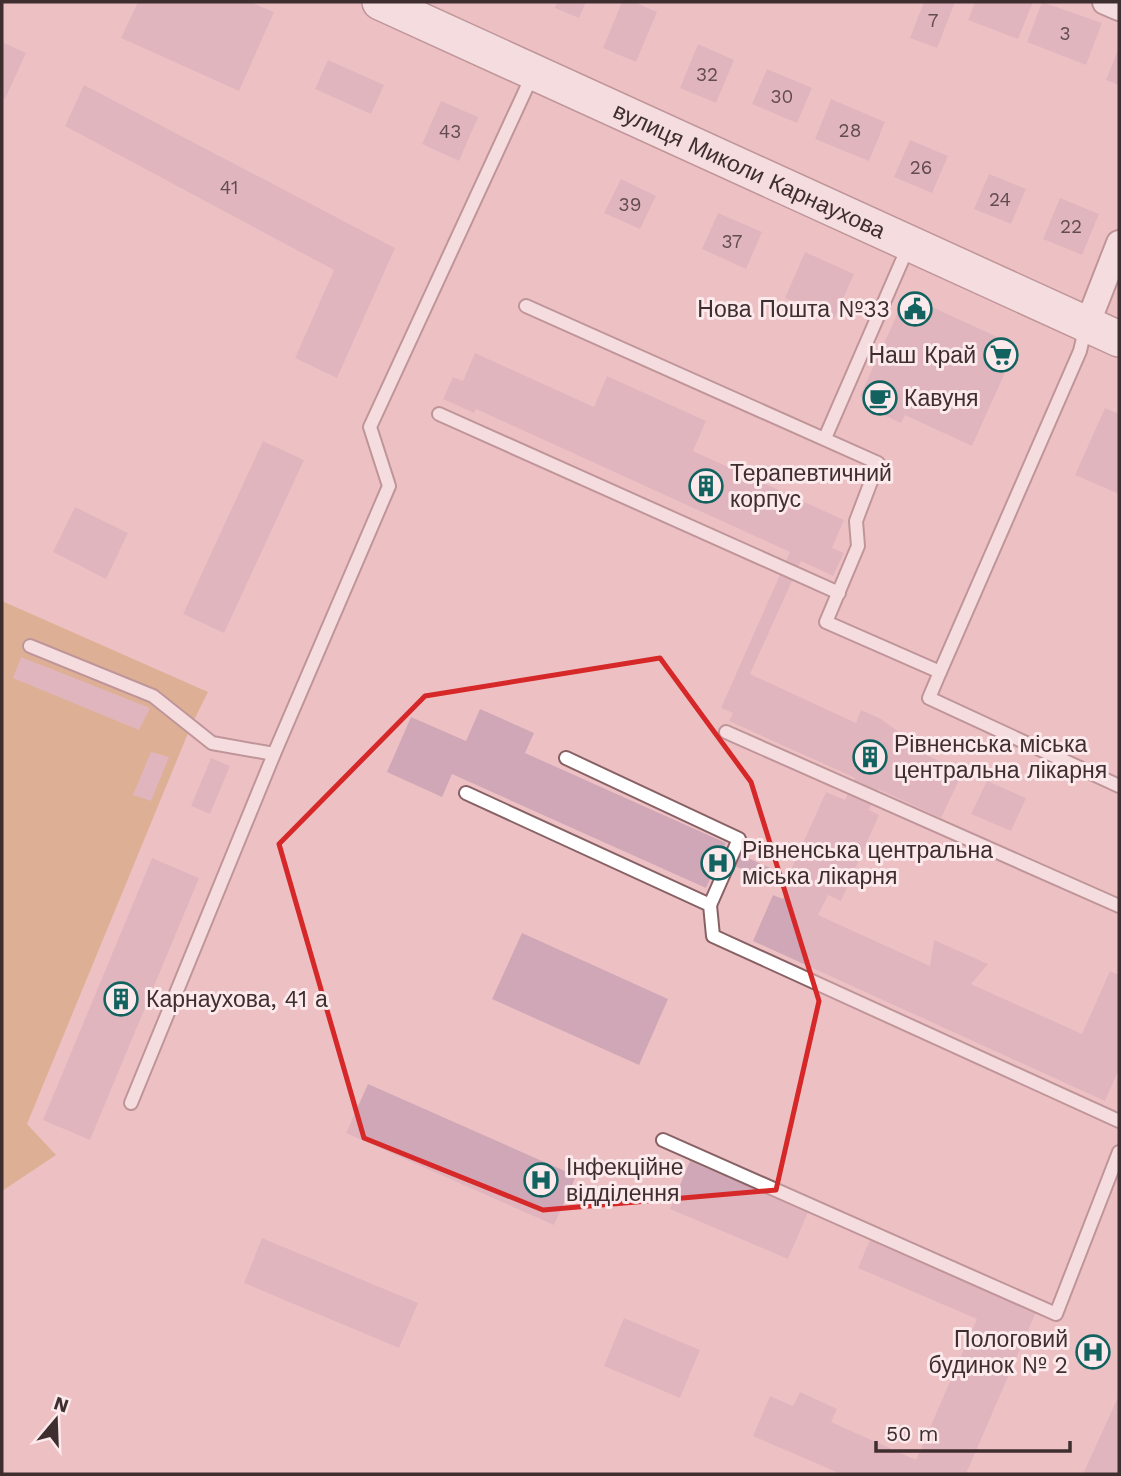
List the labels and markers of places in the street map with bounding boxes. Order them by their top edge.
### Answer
public building icon: Нова Пошта №33 [896,290,934,328]
place label: Нова Пошта №33 [697,296,890,323]
supermarket icon: Наш Край [982,336,1020,374]
place label: Наш Край [868,342,976,369]
cafe icon: Кавуня [861,379,899,417]
place label: Кавуня [904,385,979,412]
place label: Терапевтичний корпус [730,460,892,513]
building icon: Терапевтичний корпус [687,467,725,505]
place label: Рівненська міська центральна лікарня [894,731,1107,784]
building icon: Рівненська міська центральна лікарня [851,738,889,776]
place label: Рівненська центральна міська лікарня [742,837,993,890]
hospital icon: Рівненська центральна міська лікарня [699,844,737,882]
building icon: Карнаухова, 41 а [102,980,140,1018]
place label: Карнаухова, 41 а [146,986,328,1013]
place label: Інфекційне відділення [566,1154,684,1207]
hospital icon: Інфекційне відділення [522,1161,560,1199]
place label: Пологовий будинок № 2 [929,1326,1068,1379]
hospital icon: Пологовий будинок № 2 [1074,1333,1112,1371]

